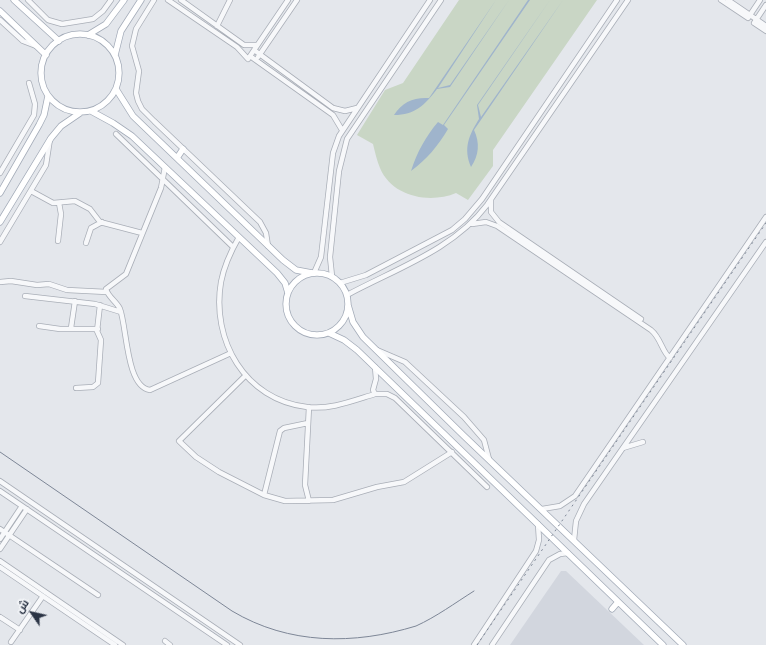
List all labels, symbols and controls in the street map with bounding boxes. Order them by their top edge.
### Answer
north arrow [12,593,52,633]
text: ش [11,596,32,616]

